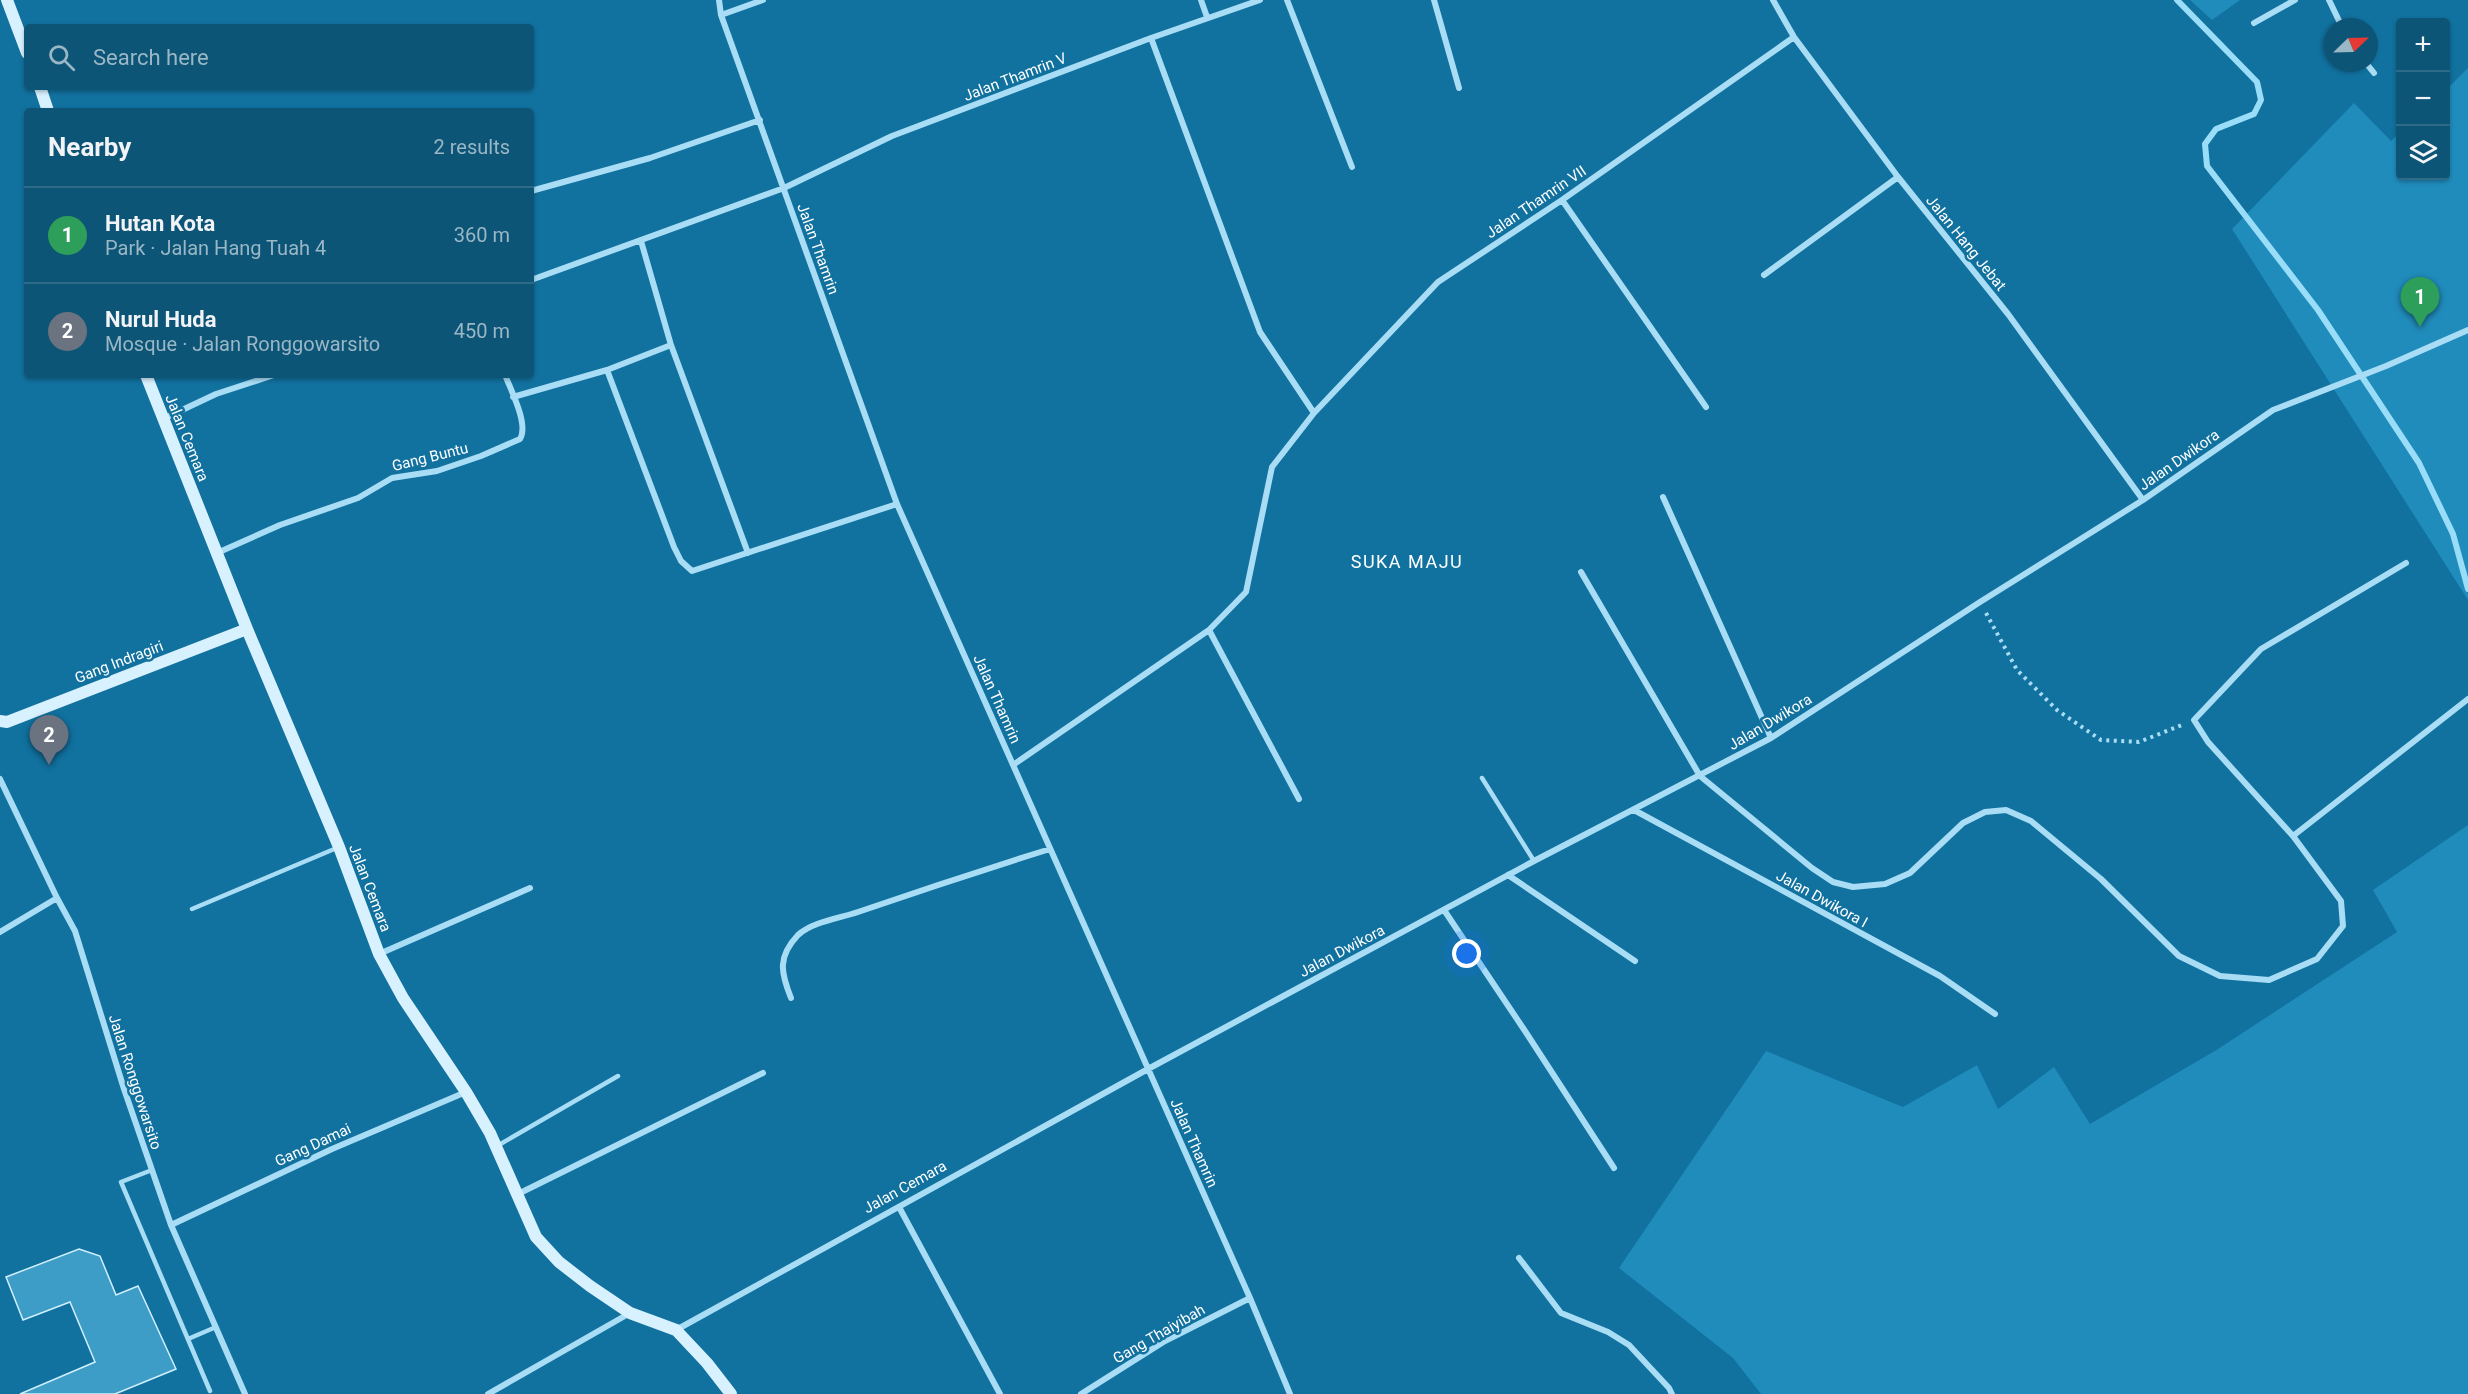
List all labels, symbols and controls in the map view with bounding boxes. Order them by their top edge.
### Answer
north arrow [2324,18,2378,72]
map controls [2396,18,2450,180]
button: + [2396,18,2450,72]
search box [24,24,534,90]
icon: search [45,41,78,74]
text: Search here [93,45,209,70]
street label: Jalan Thamrin V [961,49,1069,105]
button: − [2396,72,2450,126]
button: layers [2396,126,2450,180]
text: Nearby [48,132,131,162]
text: 2 results [434,135,510,159]
street label: Jalan Thamrin VII [1482,162,1590,242]
street label: Jalan Hang Jebat [1922,192,2010,294]
street label: Jalan Thamrin [793,201,843,297]
text: Hutan Kota [105,211,215,236]
text: 1 [62,223,73,247]
text: 360 m [454,223,510,247]
text: Park · Jalan Hang Tuah 4 [105,236,326,260]
pin: 1 [2400,278,2440,327]
text: Nurul Huda [105,307,217,332]
text: 2 [62,319,73,343]
text: 450 m [454,319,510,343]
text: Mosque · Jalan Ronggowarsito [105,332,380,356]
street label: Jalan Cemara [161,392,213,484]
street label: Jalan Dwikora [2135,426,2223,494]
street label: Gang Buntu [390,439,470,475]
district label: SUKA MAJU [1351,551,1463,572]
street label: Gang Indragiri [72,637,166,687]
street label: Jalan Thamrin [969,652,1025,746]
street label: Jalan Dwikora [1725,690,1815,754]
pin: 2 [29,716,68,765]
street label: Jalan Cemara [345,842,395,934]
street label: Jalan Dwikora I [1773,866,1871,932]
street label: Jalan Dwikora [1296,921,1388,981]
your location [1452,939,1481,968]
street label: Jalan Ronggowarsito [105,1012,165,1152]
street label: Jalan Thamrin [1166,1096,1222,1190]
street label: Gang Damai [272,1120,354,1170]
street label: Jalan Cemara [860,1157,950,1217]
street label: Gang Thaiyibah [1110,1300,1208,1368]

